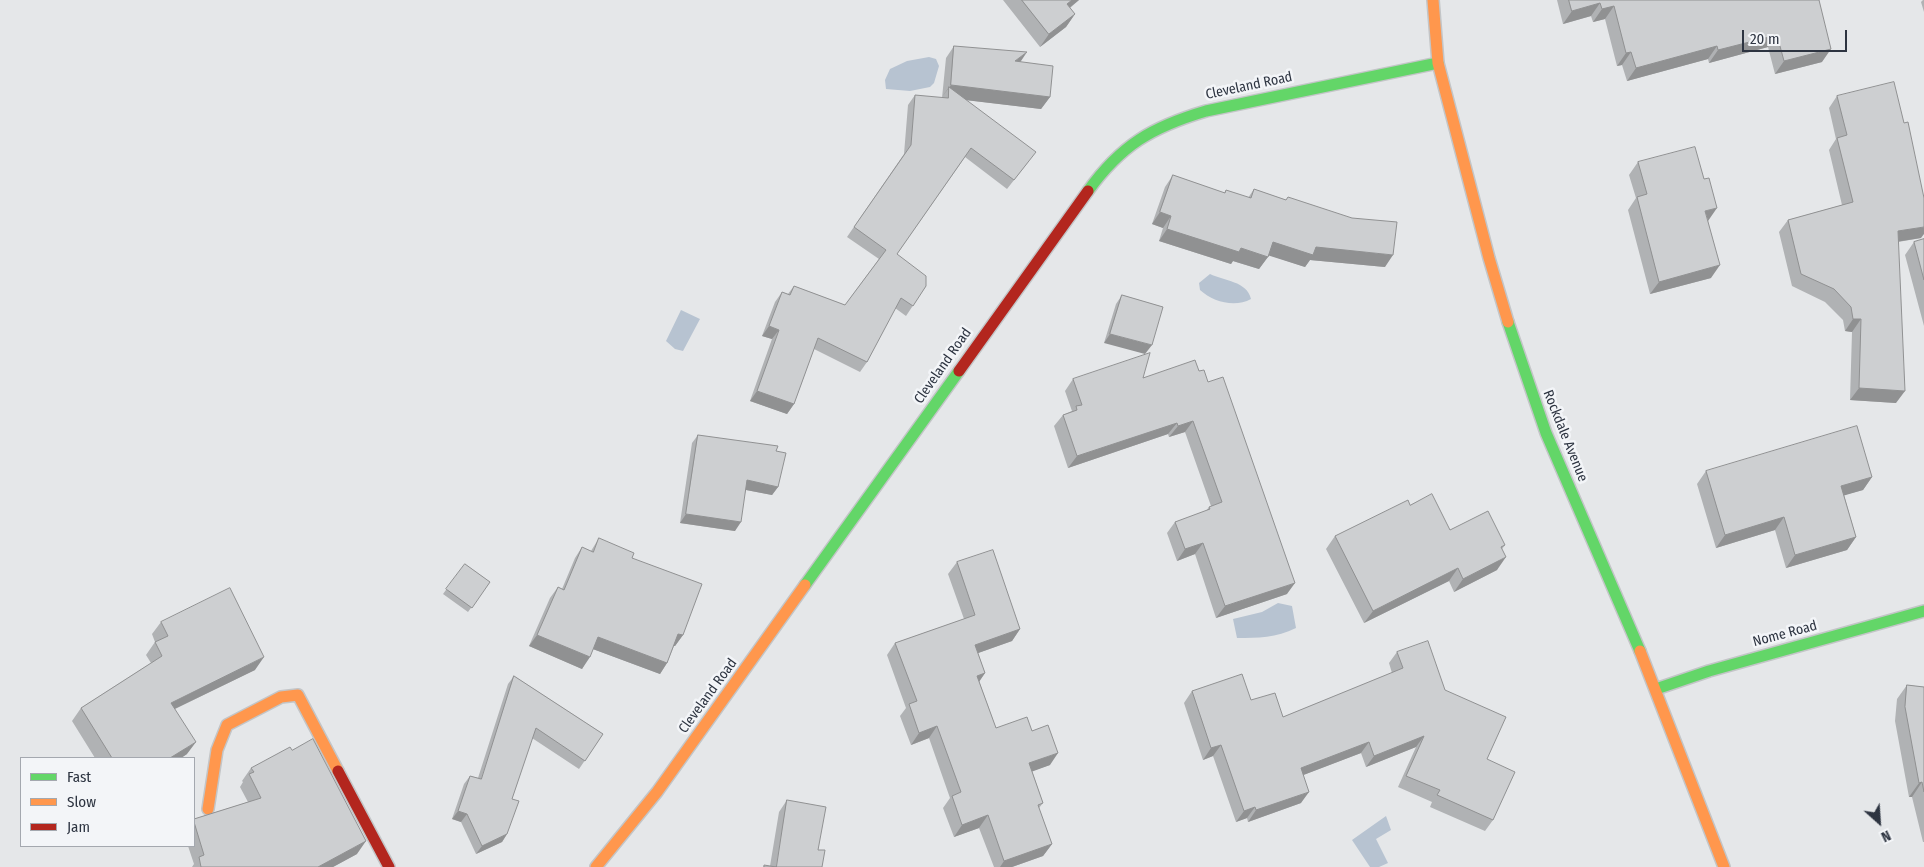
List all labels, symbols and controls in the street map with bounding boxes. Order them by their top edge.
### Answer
scale bar [1744,20,1849,52]
text: 20 m [1750,30,1780,48]
street label: Cleveland Road [1204,69,1294,103]
street label: Cleveland Road [911,325,975,407]
street label: Rockdale Avenue [1539,388,1591,484]
street label: Nome Road [1751,617,1819,651]
street label: Cleveland Road [675,655,741,737]
legend [20,757,195,847]
text: Fast [67,768,91,786]
text: Slow [67,793,96,811]
north arrow [1854,797,1904,847]
text: Jam [67,818,90,836]
text: N [1878,826,1893,845]

